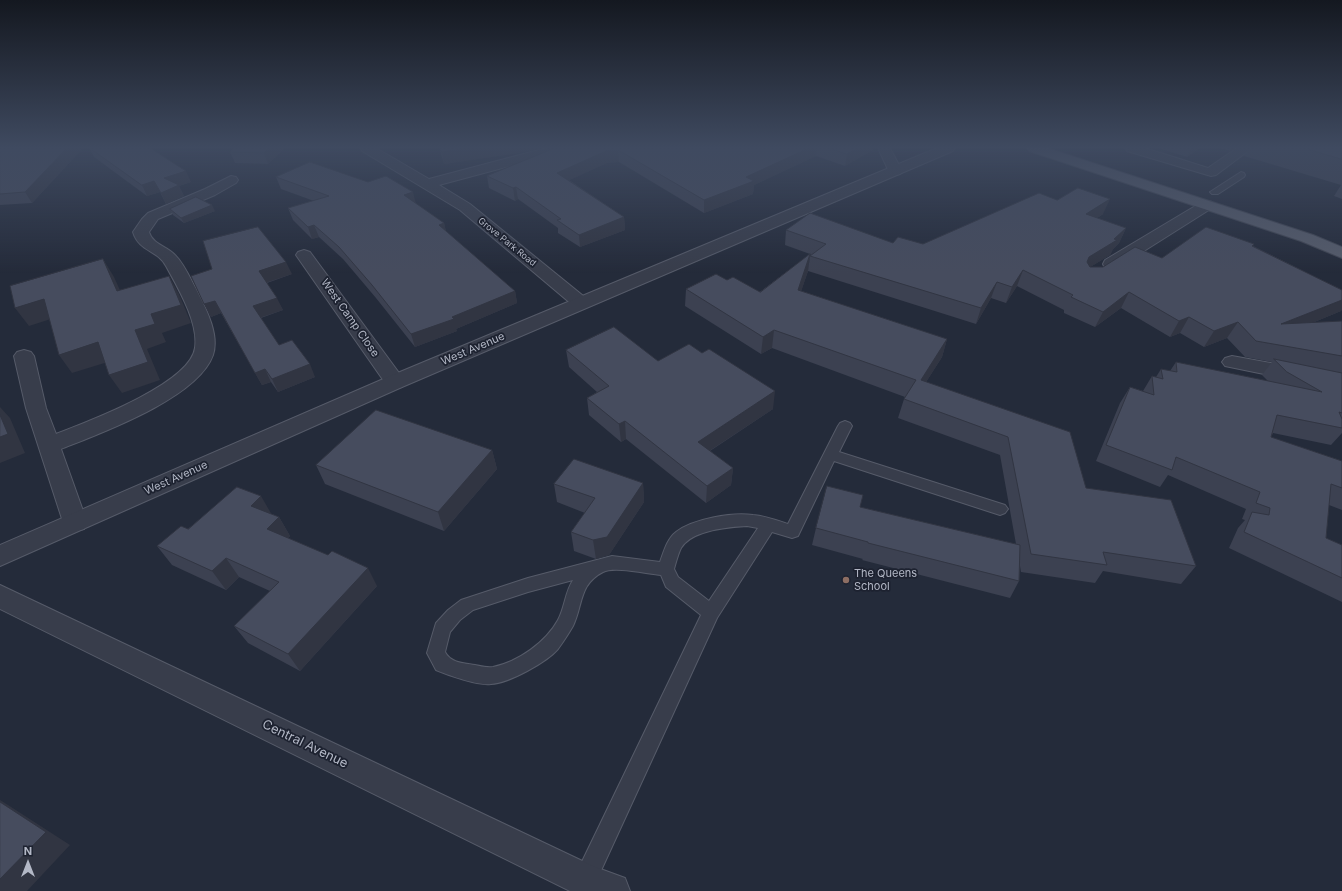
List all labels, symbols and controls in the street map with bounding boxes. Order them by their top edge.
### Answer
street label: Grove Park Road [476,215,538,269]
street label: West Camp Close [318,276,382,360]
street label: West Avenue [439,330,507,368]
street label: West Avenue [142,458,210,498]
place label: The Queens School [854,567,917,593]
marker: The Queens School [841,575,851,585]
street label: Central Avenue [259,716,351,772]
north arrow [8,843,48,883]
text: N [24,844,32,858]

